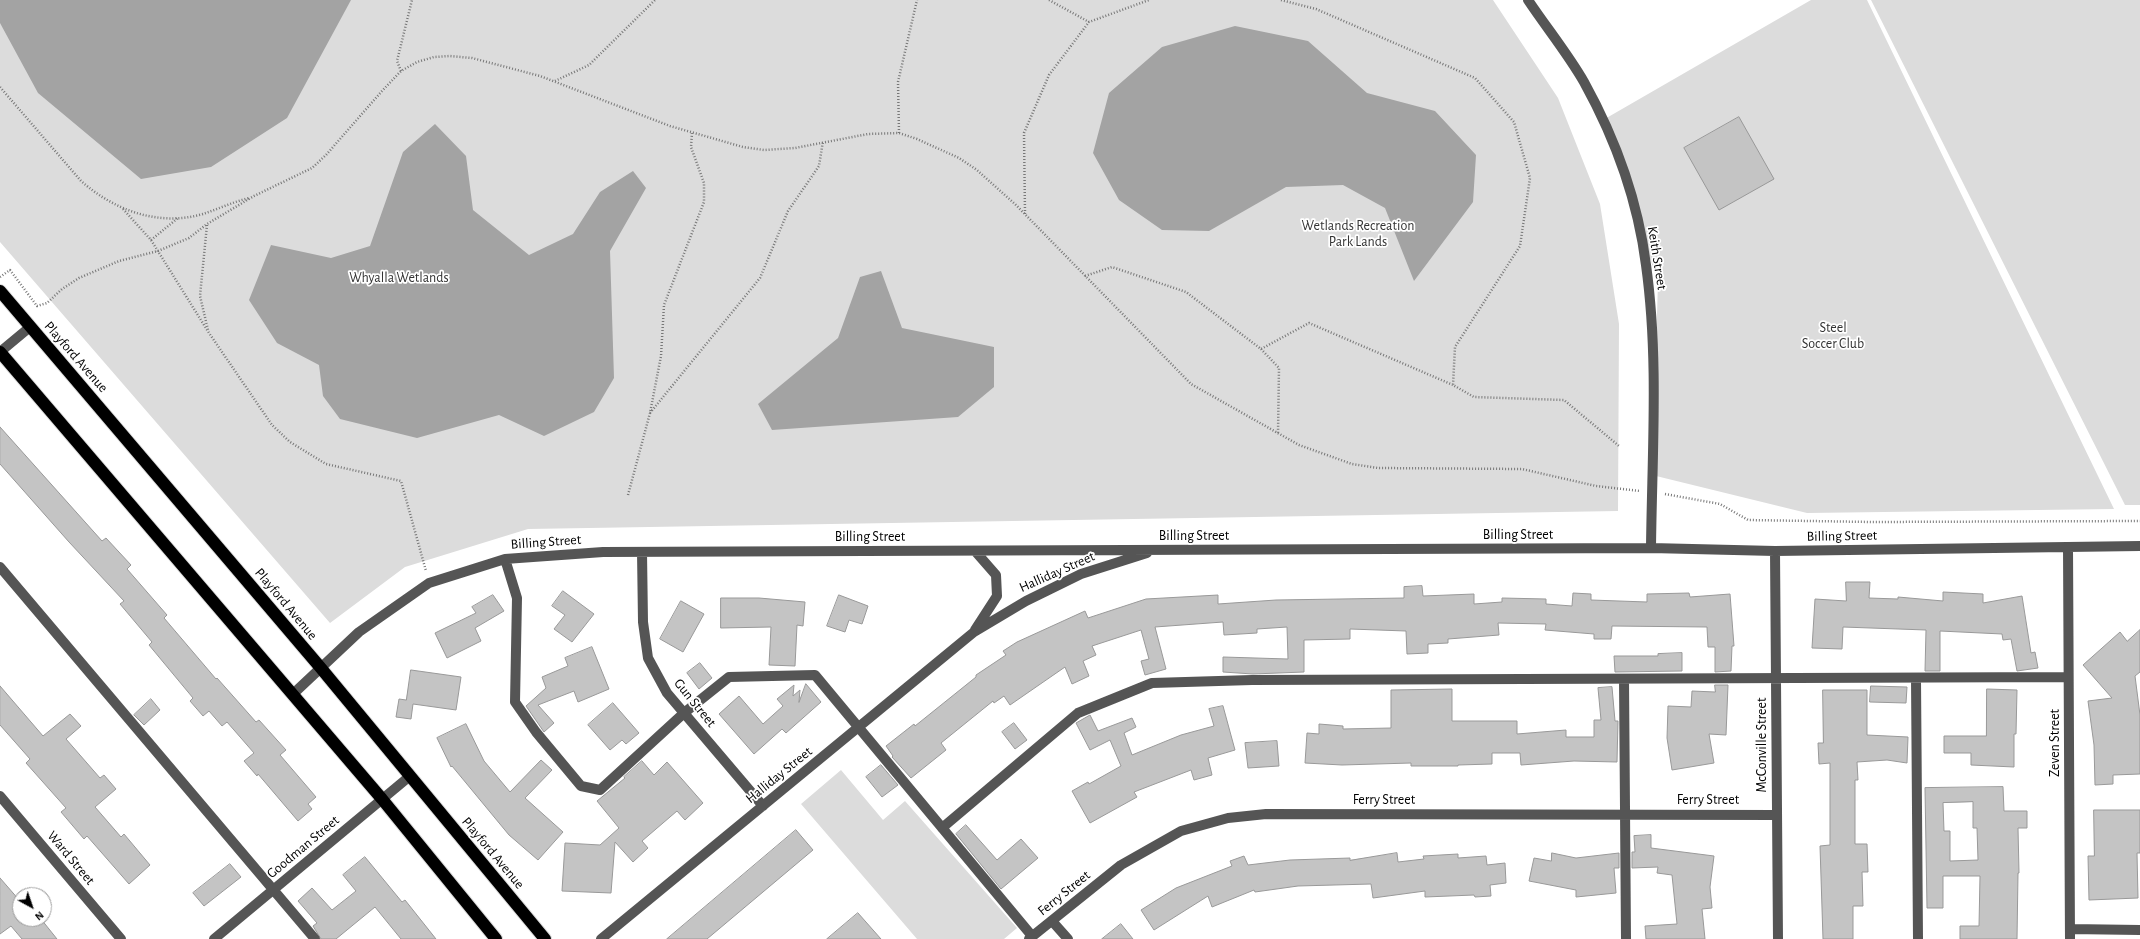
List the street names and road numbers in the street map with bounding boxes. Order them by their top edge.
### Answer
street label: Keith Street [1644,225,1670,291]
street label: Playford Avenue [41,318,111,396]
street label: Billing Street [1483,527,1553,543]
street label: Billing Street [1807,527,1877,545]
street label: Billing Street [1159,528,1229,544]
street label: Billing Street [835,529,905,545]
street label: Billing Street [510,531,582,553]
street label: Halliday Street [1017,548,1097,596]
street label: Playford Avenue [251,565,321,643]
street label: Gun Street [670,675,720,731]
street label: McConville Street [1754,698,1770,792]
street label: Zeven Street [2047,709,2063,777]
street label: Halliday Street [742,743,816,807]
street label: Ferry Street [1353,792,1415,808]
street label: Ferry Street [1677,792,1739,808]
street label: Goodman Street [263,812,343,882]
street label: Playford Avenue [458,814,528,892]
street label: Ward Street [44,828,98,888]
street label: Ferry Street [1034,867,1094,919]

